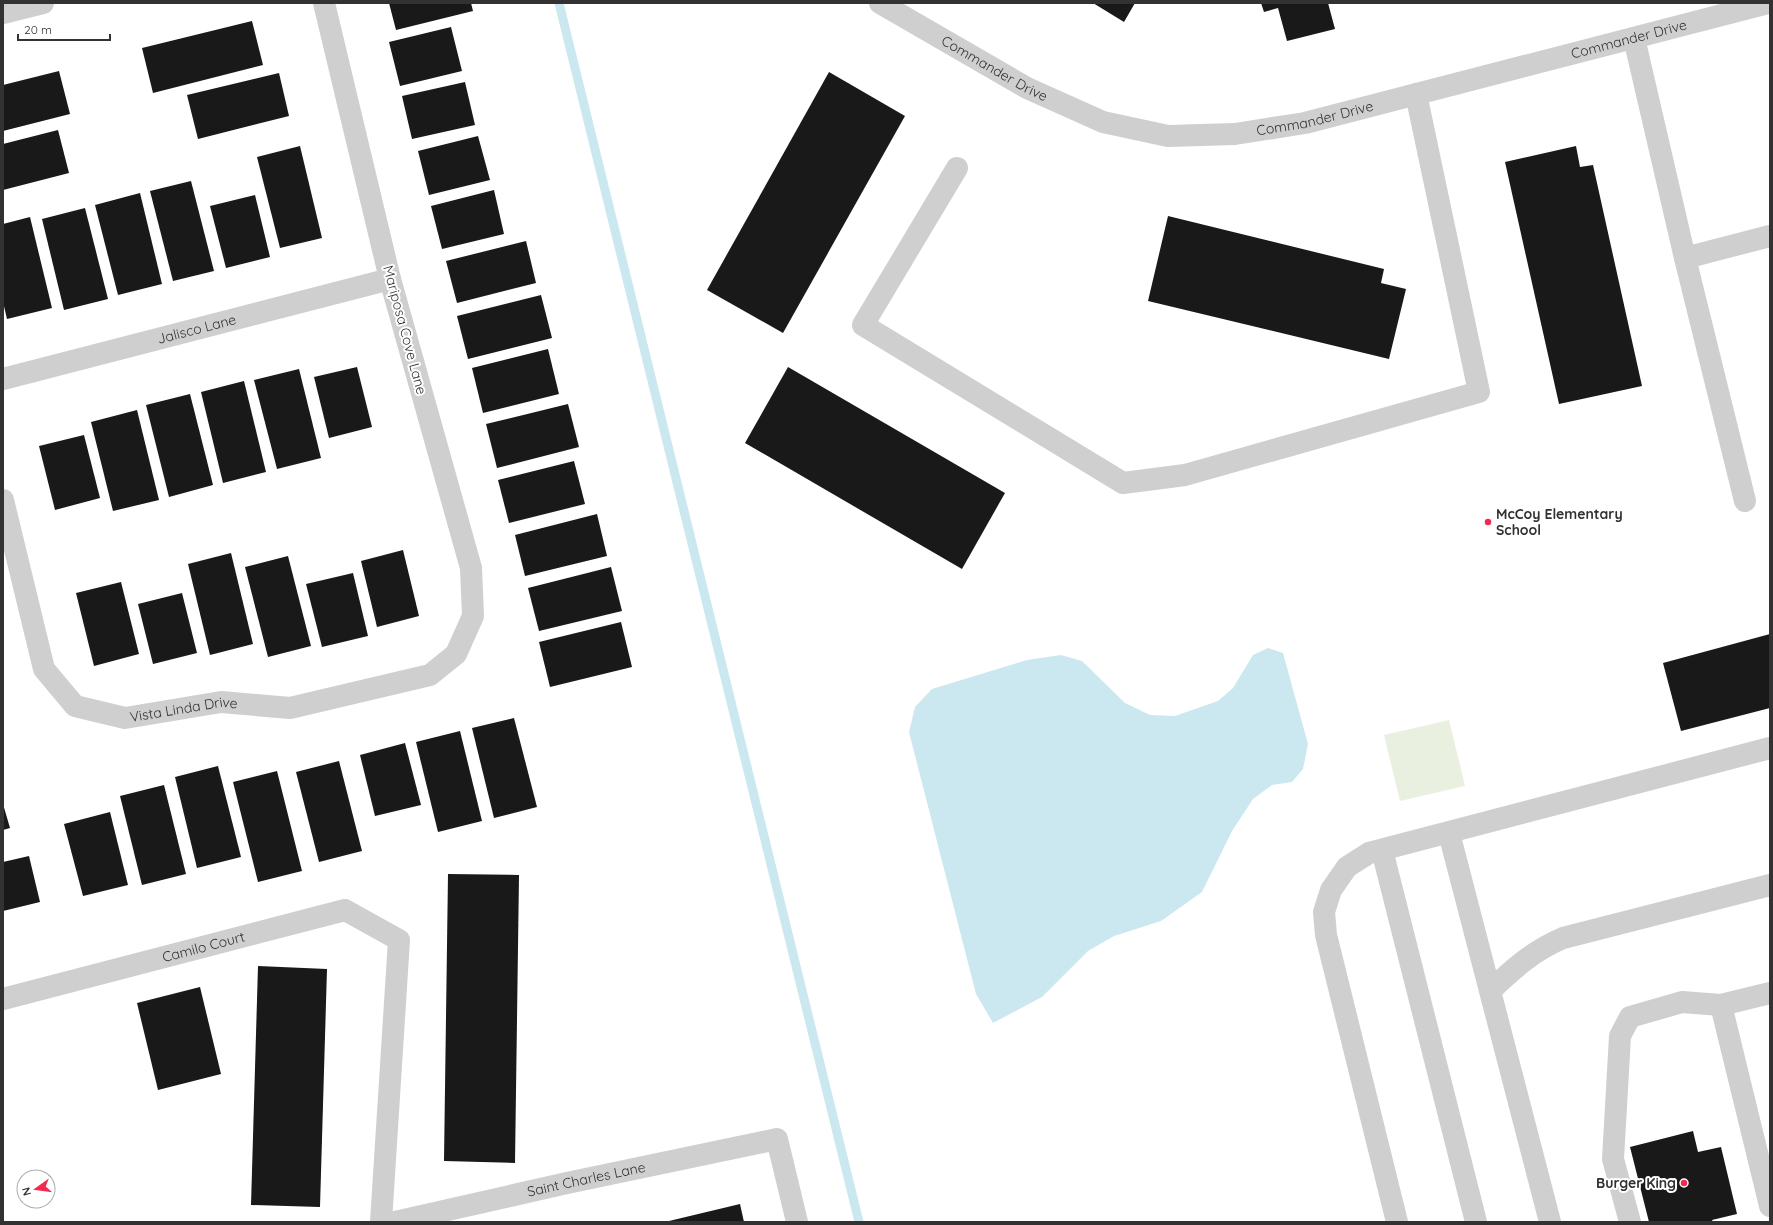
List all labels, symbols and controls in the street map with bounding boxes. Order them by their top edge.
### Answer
street label: Commander Drive [1569,15,1689,63]
scale bar [18,16,110,42]
text: 20 m [24,22,52,37]
street label: Commander Drive [938,31,1051,105]
street label: Commander Drive [1255,97,1375,139]
street label: Mariposa Cove Lane [379,263,431,397]
street label: Jalisco Lane [155,310,238,348]
place label: McCoy Elementary School [1496,505,1623,539]
marker: McCoy Elementary School [1483,517,1493,527]
street label: Vista Linda Drive [128,693,238,726]
street label: Camilo Court [160,927,247,966]
street label: Saint Charles Lane [525,1158,647,1201]
north arrow [16,1169,56,1209]
place label: Burger King [1596,1174,1676,1192]
marker: Burger King [1679,1178,1689,1188]
text: N [19,1186,34,1197]

